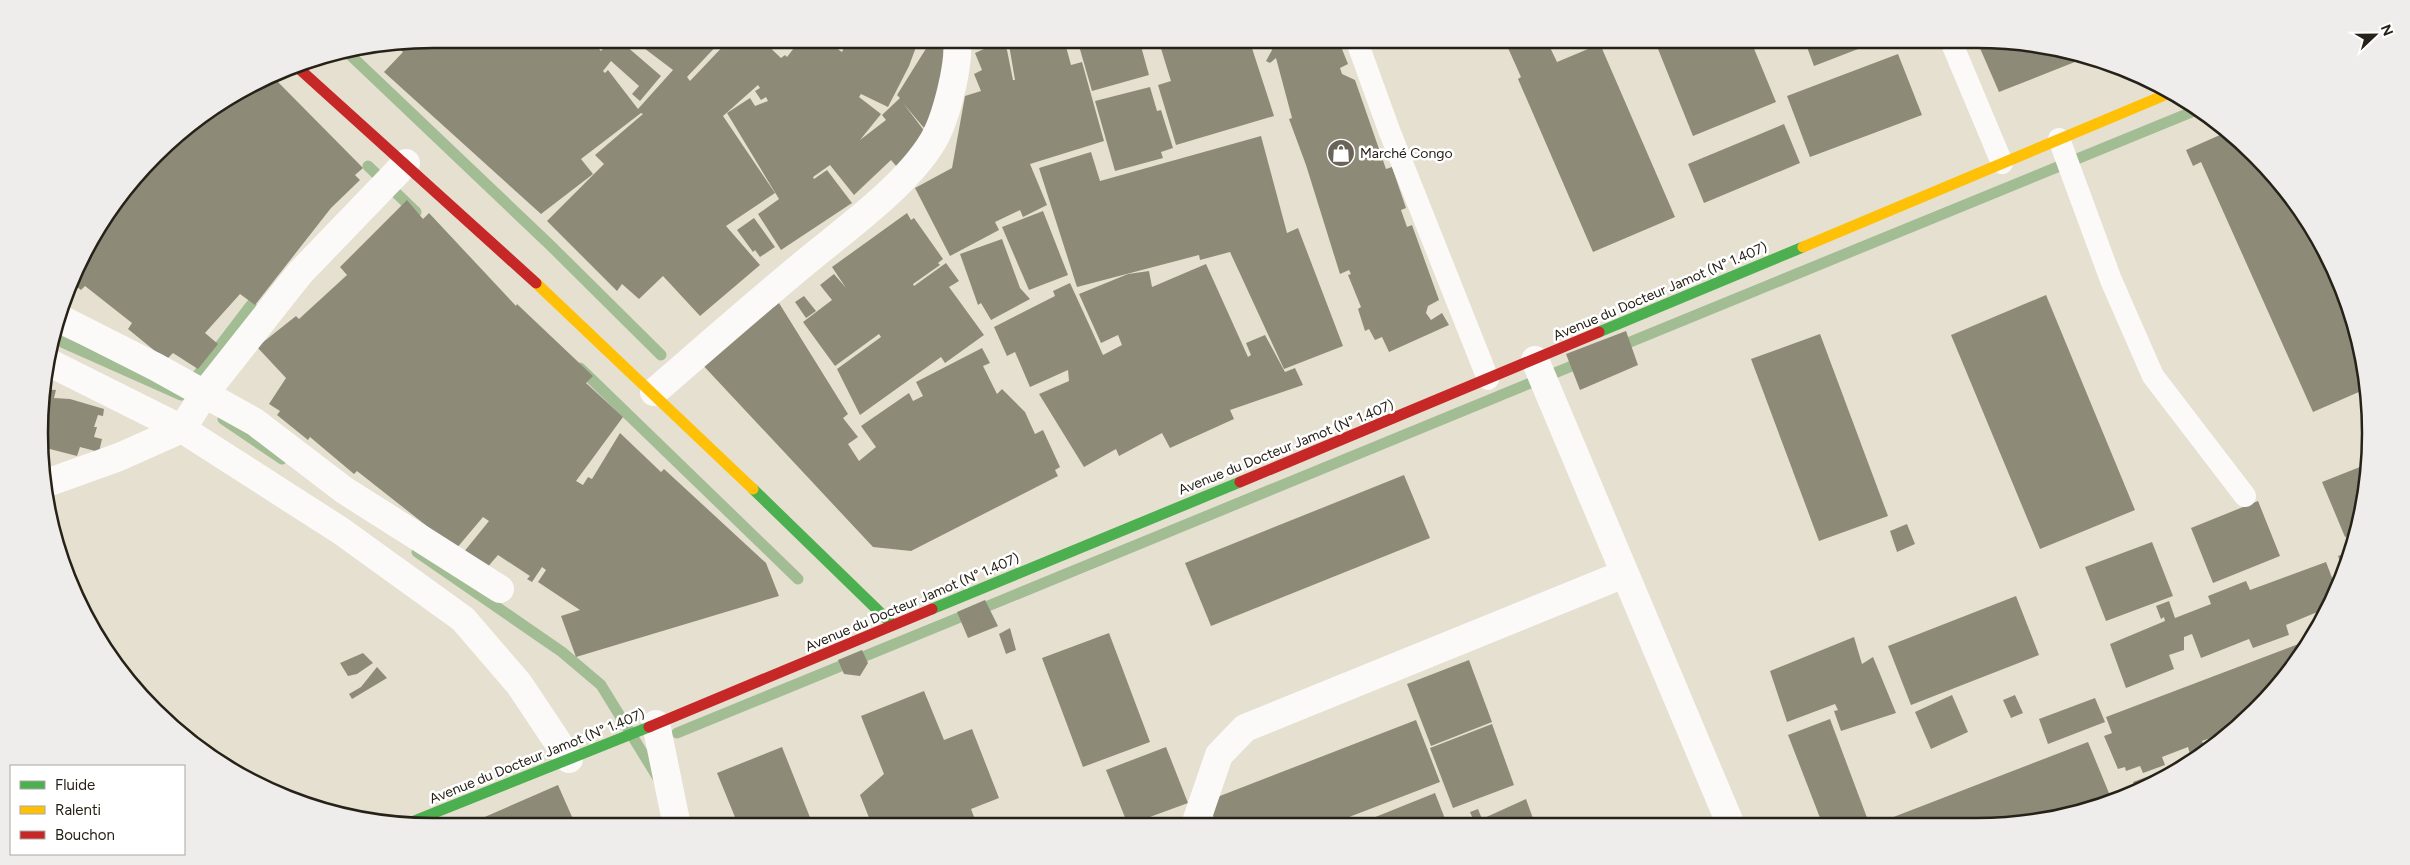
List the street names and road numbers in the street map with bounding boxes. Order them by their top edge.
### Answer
street label: Avenue du Docteur Jamot (N° 1.407) [1551,239,1770,344]
street label: Avenue du Docteur Jamot (N° 1.407) [1176,396,1396,499]
street label: Avenue du Docteur Jamot (N° 1.407) [803,550,1022,655]
street label: Avenue du Docteur Jamot (N° 1.407) [427,705,647,808]

